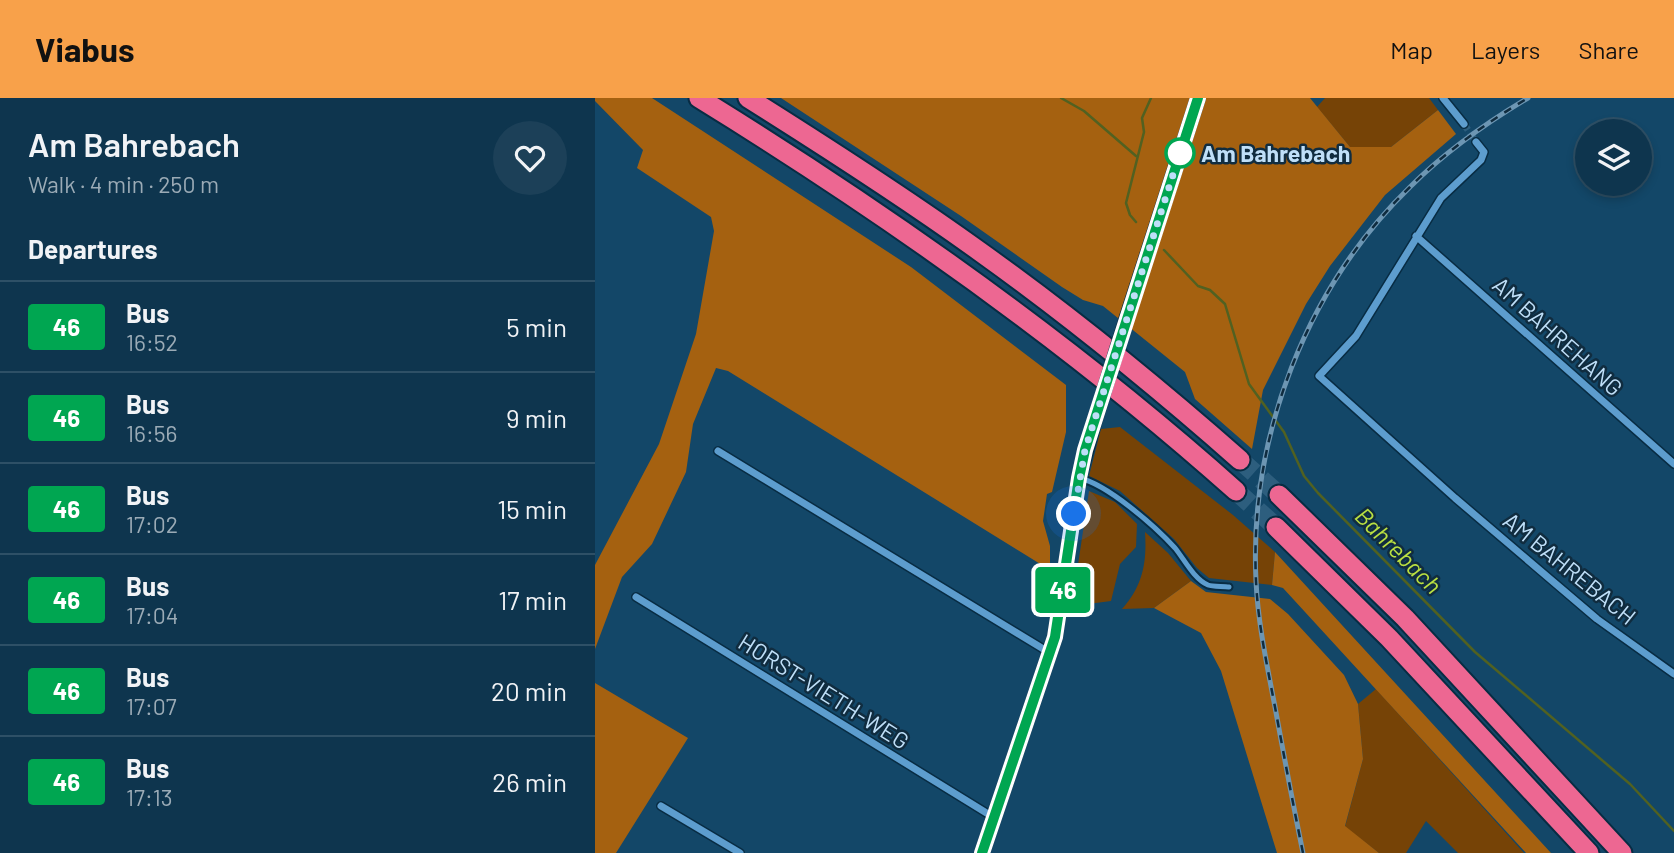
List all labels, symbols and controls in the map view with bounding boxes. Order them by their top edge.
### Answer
text: Viabus [35,29,135,69]
text: Map [1390,35,1433,64]
text: Layers [1471,35,1540,64]
text: Share [1578,35,1639,64]
map controls [1575,119,1652,196]
button: layers [1575,119,1652,196]
button: heart [493,121,567,195]
text: Am Bahrebach [28,124,240,164]
marker: Am Bahrebach [1165,138,1195,168]
place label: Am Bahrebach [1201,139,1350,167]
text: Walk · 4 min · 250 m [28,170,219,198]
text: Departures [28,233,158,264]
street label: AM BAHREHANG [1487,270,1629,402]
text: Bus [126,297,169,328]
text: 5 min [506,311,567,342]
text: 46 [53,312,80,341]
text: 16:52 [126,328,178,356]
text: Bus [126,388,169,419]
text: 9 min [506,402,567,433]
text: 46 [53,403,80,432]
text: 16:56 [126,419,177,447]
text: Bus [126,479,169,510]
text: 15 min [497,493,567,524]
text: 46 [53,494,80,523]
your location [1056,496,1091,531]
water label: Bahrebach [1350,501,1448,599]
street label: AM BAHREBACH [1498,506,1642,630]
text: 17:02 [126,510,178,538]
line badge: 46 [1031,567,1095,613]
text: Bus [126,570,169,601]
text: 46 [1049,575,1077,604]
text: 17 min [498,584,567,615]
text: 46 [53,585,80,614]
text: 17:04 [126,601,178,629]
street label: HORST-VIETH-WEG [734,627,914,755]
text: Bus [126,661,169,692]
text: 20 min [491,675,567,706]
text: 46 [53,676,80,705]
text: 17:07 [126,692,177,720]
text: Bus [126,752,169,783]
text: 26 min [492,766,567,797]
text: 46 [53,767,80,796]
text: 17:13 [126,783,173,811]

